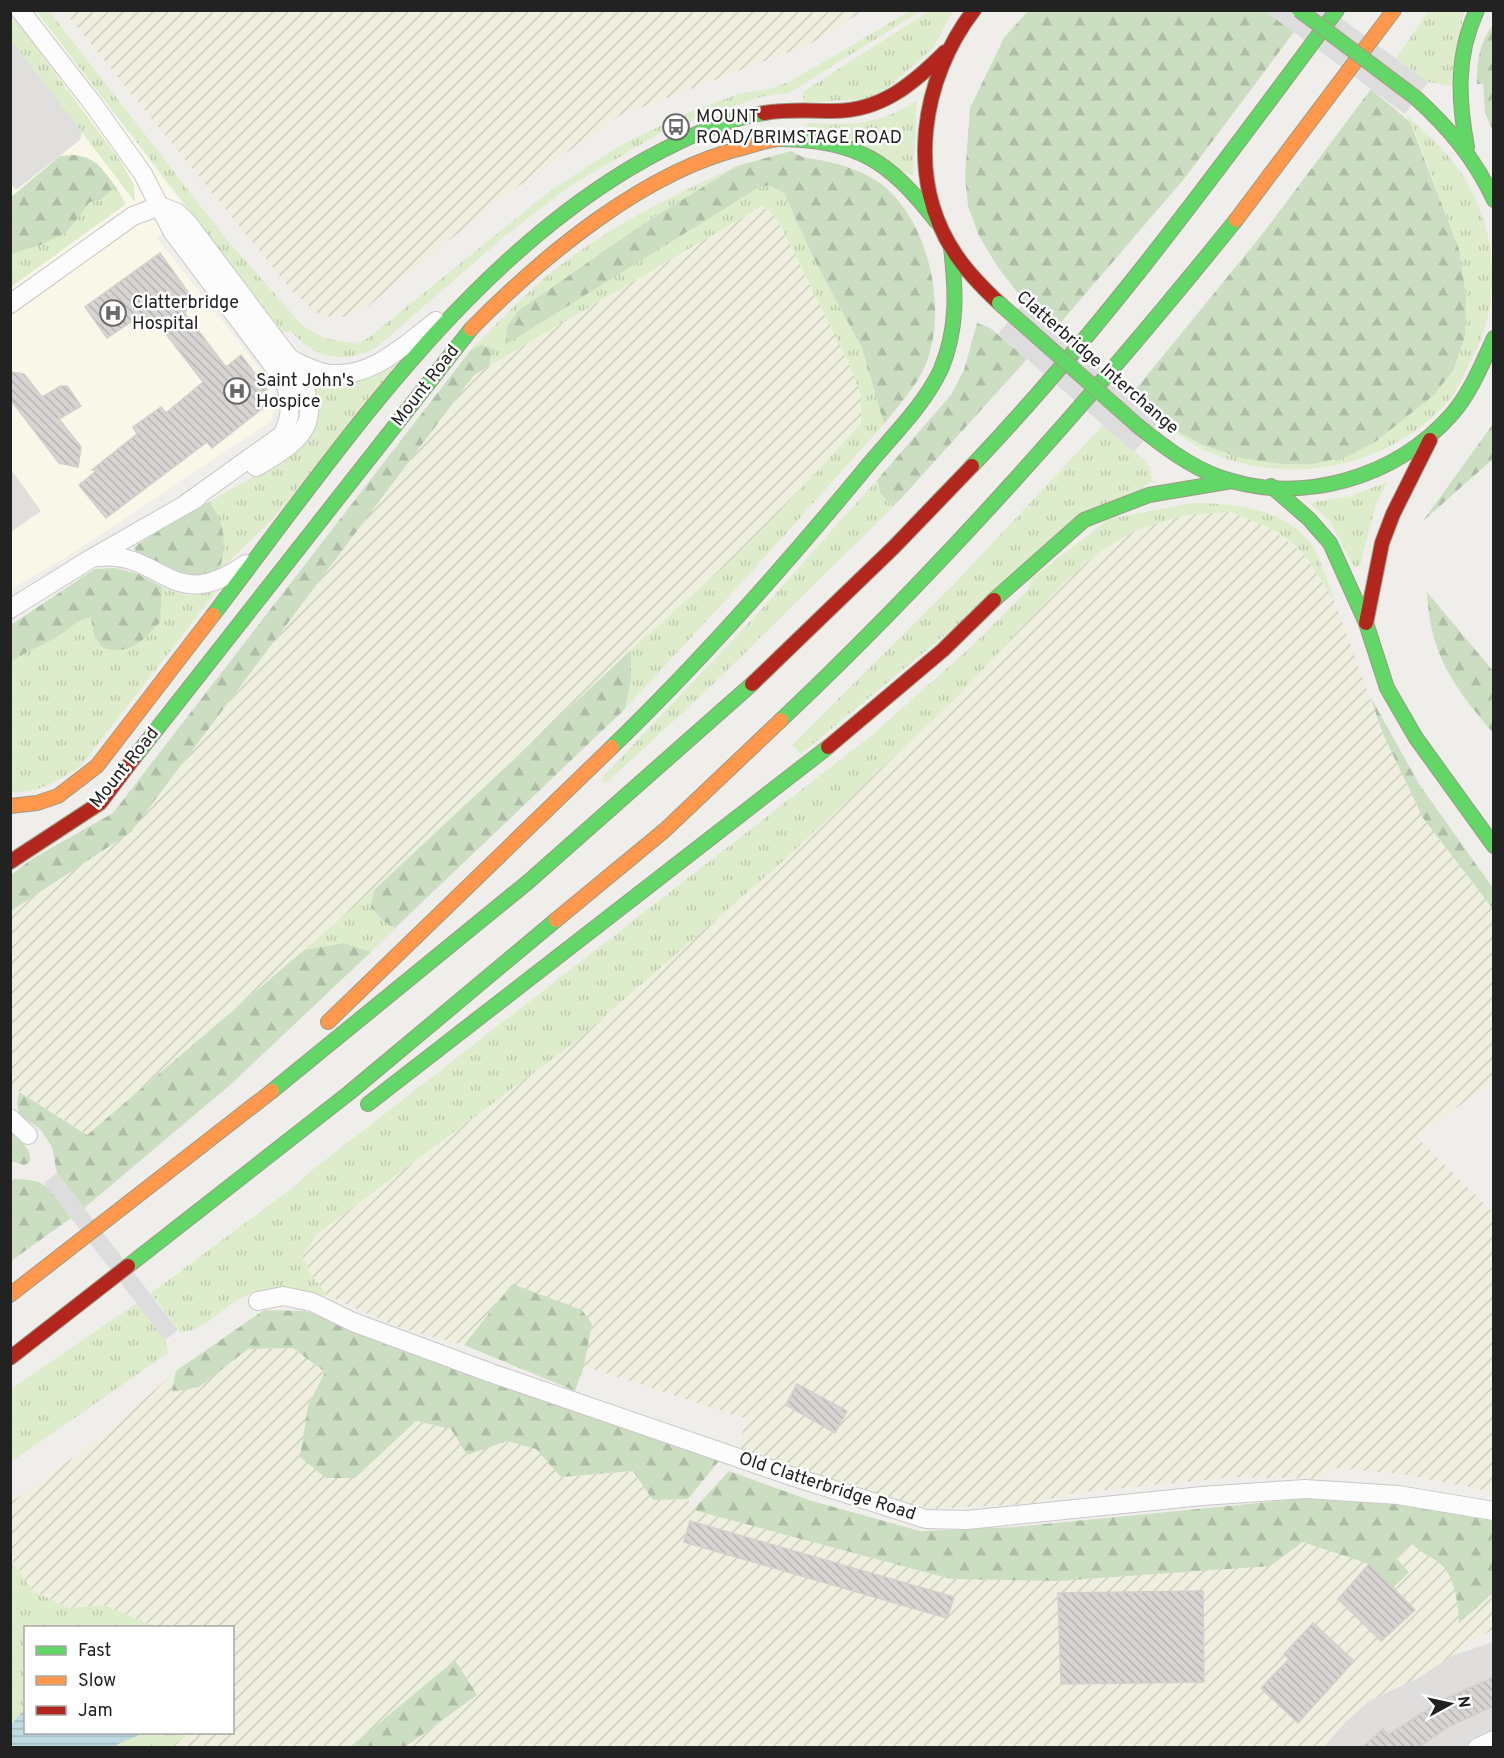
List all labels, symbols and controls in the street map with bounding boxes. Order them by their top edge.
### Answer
place label: MOUNT ROAD/BRIMSTAGE ROAD [696,106,902,150]
bus stop icon: MOUNT ROAD/BRIMSTAGE ROAD [661,112,691,142]
street label: Clatterbridge Interchange [1011,286,1183,440]
place label: Clatterbridge Hospital [132,292,239,336]
hospital icon: Clatterbridge Hospital [98,298,128,328]
street label: Mount Road [387,341,465,431]
place label: Saint John's Hospice [256,370,354,414]
hospital icon: Saint John's Hospice [222,376,252,406]
street label: Mount Road [85,723,165,813]
street label: Old Clatterbridge Road [735,1447,919,1527]
legend [24,1626,234,1734]
text: Fast [78,1640,111,1663]
text: Slow [78,1670,116,1693]
north arrow [1420,1674,1480,1734]
text: N [1452,1695,1474,1709]
text: Jam [78,1700,113,1723]

